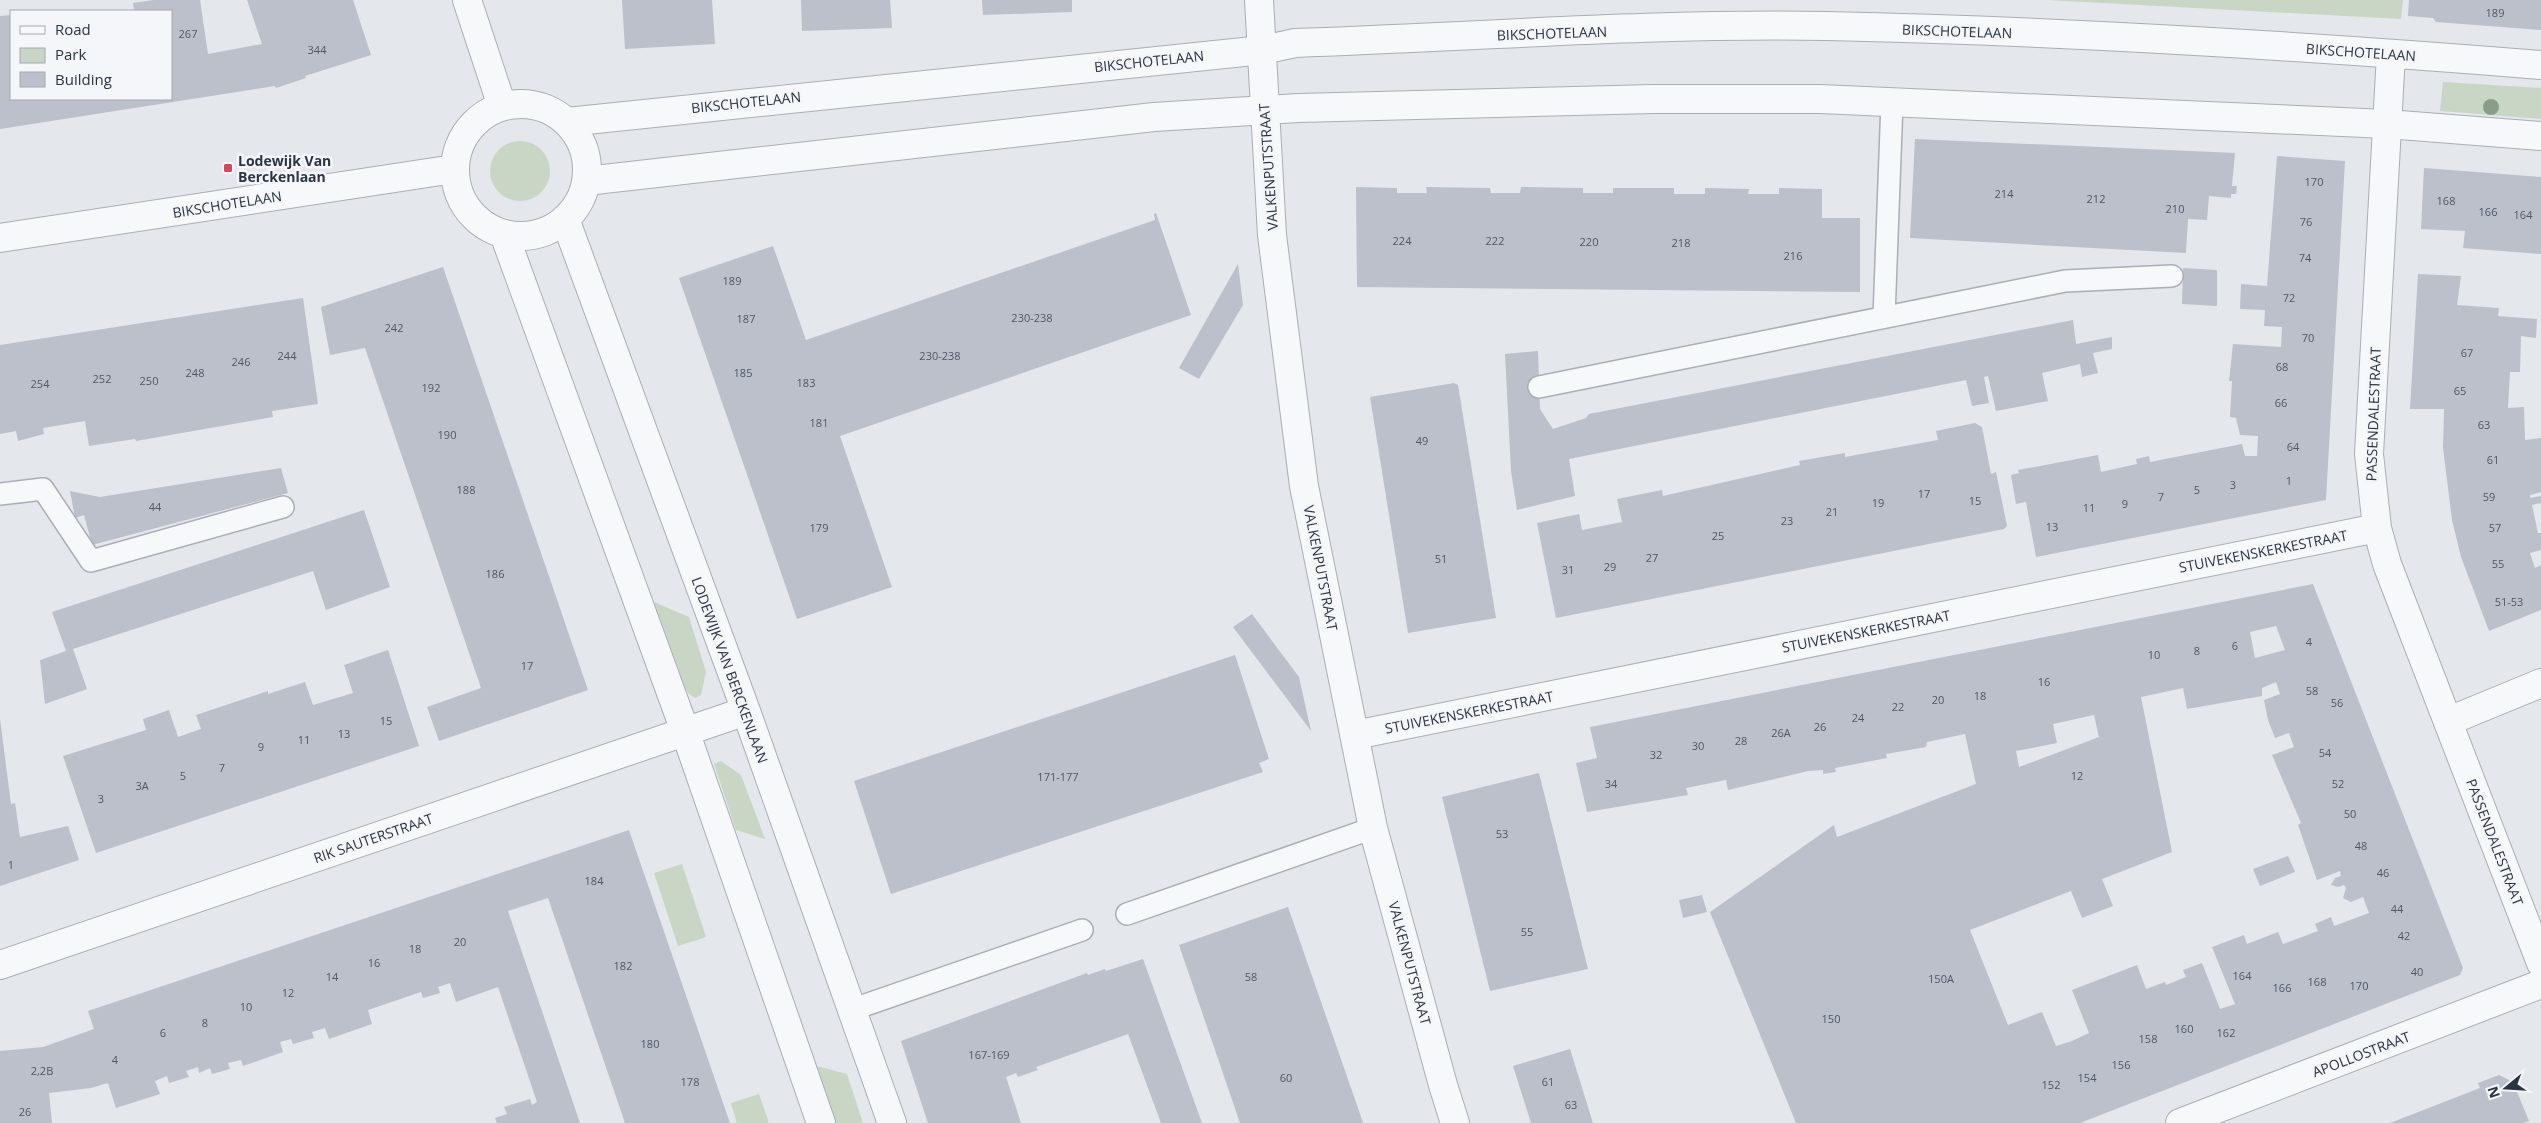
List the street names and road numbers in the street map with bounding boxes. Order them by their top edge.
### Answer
street label: BIKSCHOTELAAN [1902,20,2012,42]
street label: BIKSCHOTELAAN [1497,22,1607,44]
street label: BIKSCHOTELAAN [2305,39,2417,65]
street label: BIKSCHOTELAAN [1093,46,1205,76]
street label: BIKSCHOTELAAN [690,87,802,117]
street label: VALKENPUTSTRAAT [1254,103,1282,231]
street label: BIKSCHOTELAAN [171,186,283,222]
street label: PASSENDALESTRAAT [2361,346,2385,482]
street label: VALKENPUTSTRAAT [1300,504,1343,633]
street label: STUIVEKENSKERKESTRAAT [2177,525,2349,577]
street label: LODEWIJK VAN BERCKENLAAN [687,574,773,766]
street label: STUIVEKENSKERKESTRAAT [1780,605,1952,657]
street label: STUIVEKENSKERKESTRAAT [1383,686,1555,738]
street label: PASSENDALESTRAAT [2462,776,2528,908]
street label: RIK SAUTERSTRAAT [311,809,435,867]
street label: VALKENPUTSTRAAT [1384,899,1436,1027]
street label: APOLLOSTRAAT [2309,1027,2413,1081]

